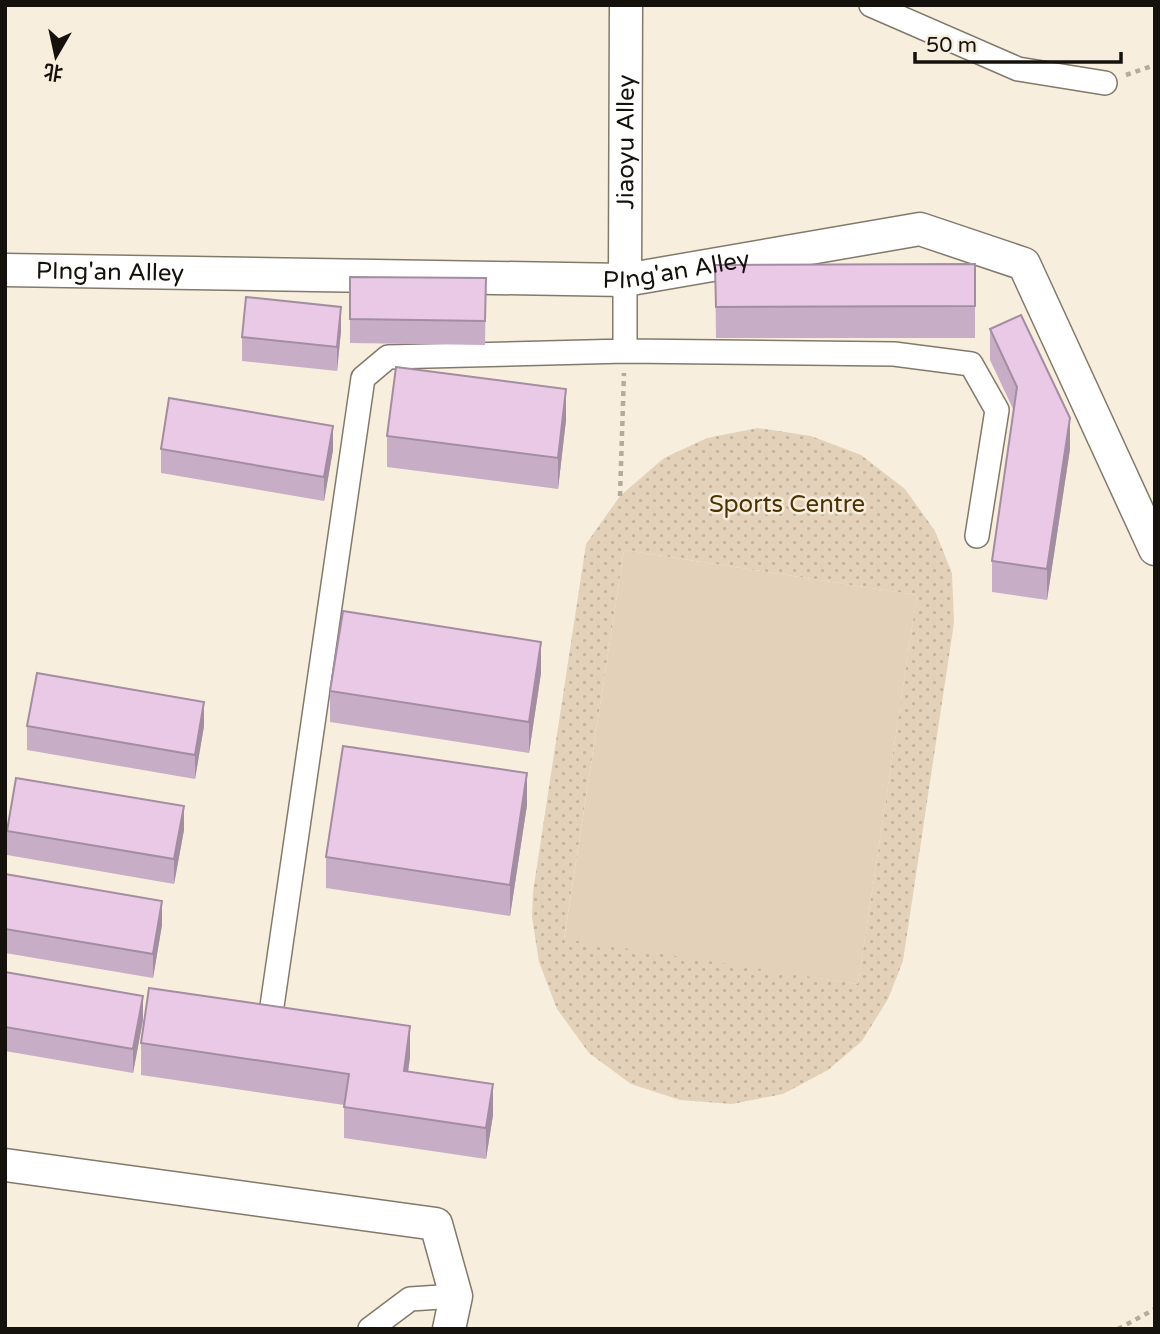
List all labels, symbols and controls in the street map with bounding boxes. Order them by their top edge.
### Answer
north arrow [21,21,91,91]
scale bar [915,21,1122,65]
text: 50 m [926,33,977,58]
text: 北 [42,59,65,84]
street label: Jiaoyu Alley [611,74,641,210]
street label: PIng'an Alley [603,245,752,295]
street label: PIng'an Alley [36,256,184,288]
park label: Sports Centre [709,490,865,519]

